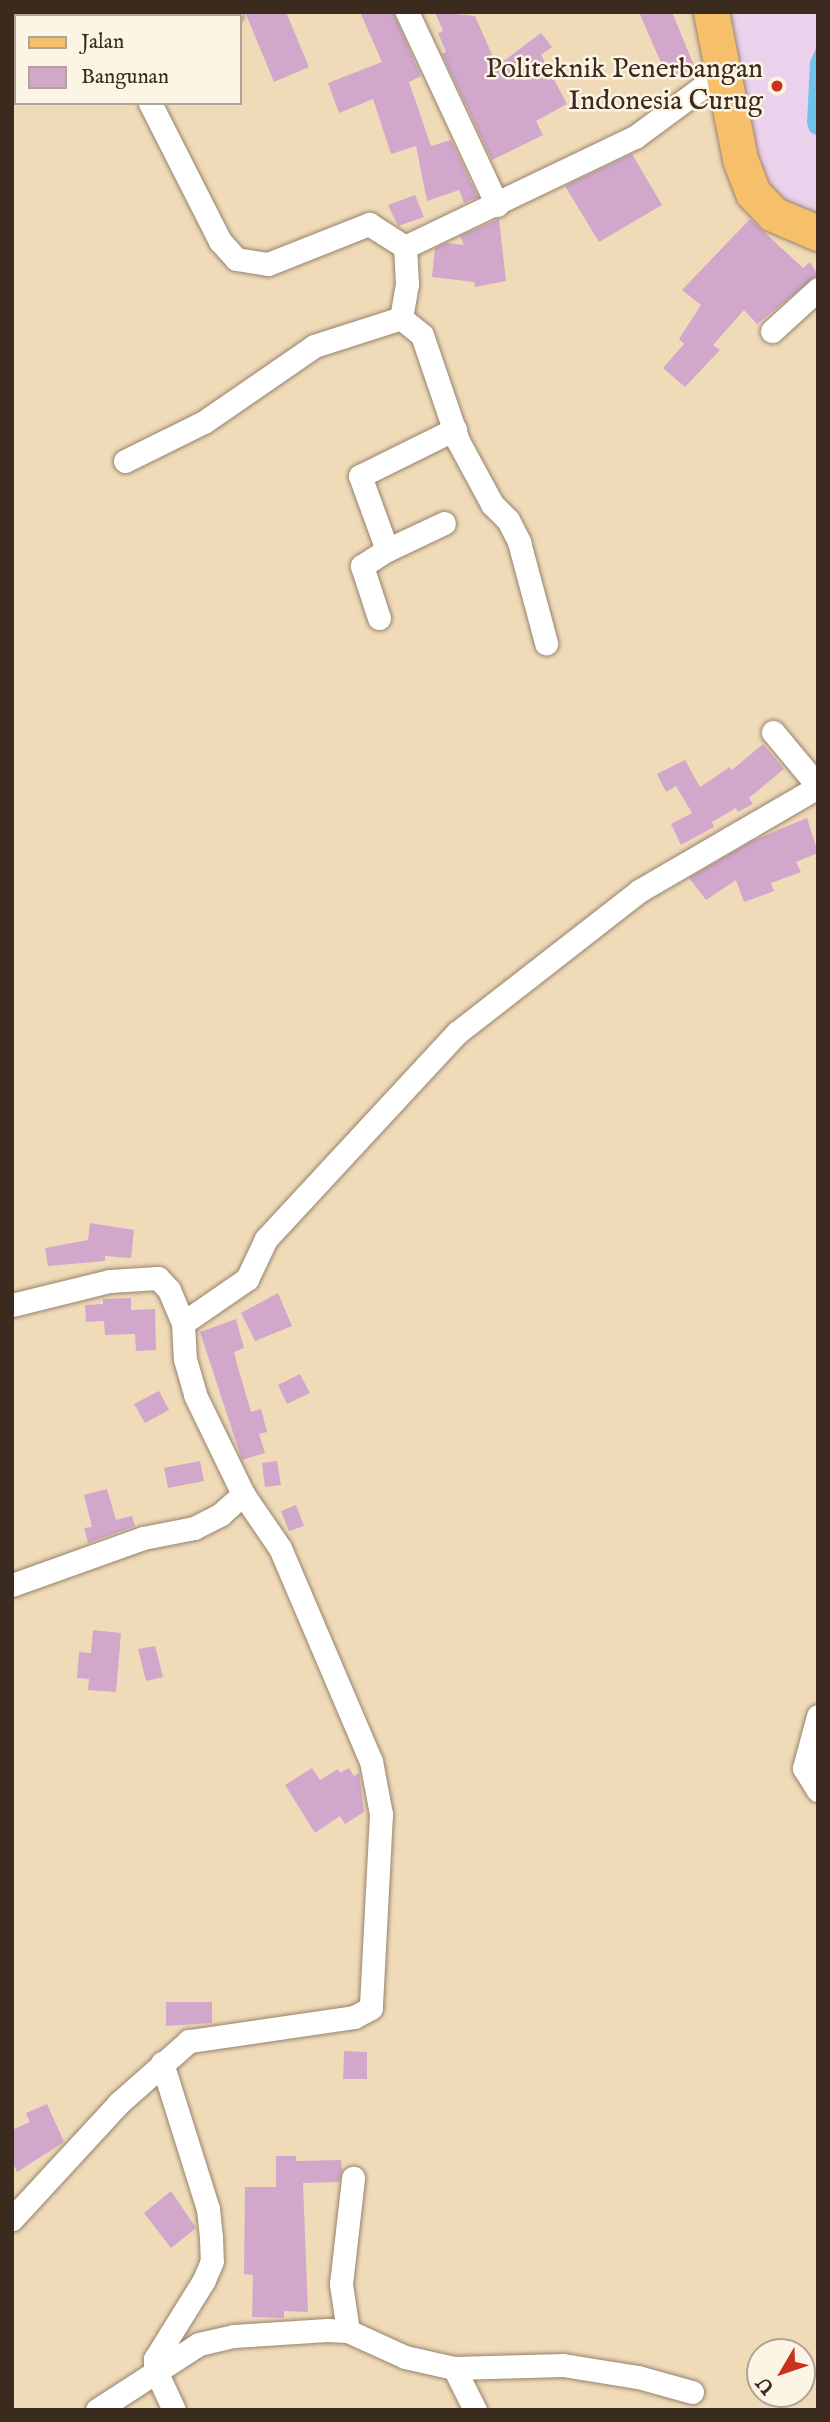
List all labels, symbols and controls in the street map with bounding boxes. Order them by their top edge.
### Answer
legend [14,14,242,105]
text: Jalan [81,29,124,56]
place label: Politeknik Penerbangan Indonesia Curug [485,53,763,119]
text: Bangunan [81,64,169,91]
marker: Politeknik Penerbangan Indonesia Curug [769,78,785,94]
north arrow [746,2338,816,2408]
text: U [752,2371,781,2399]

